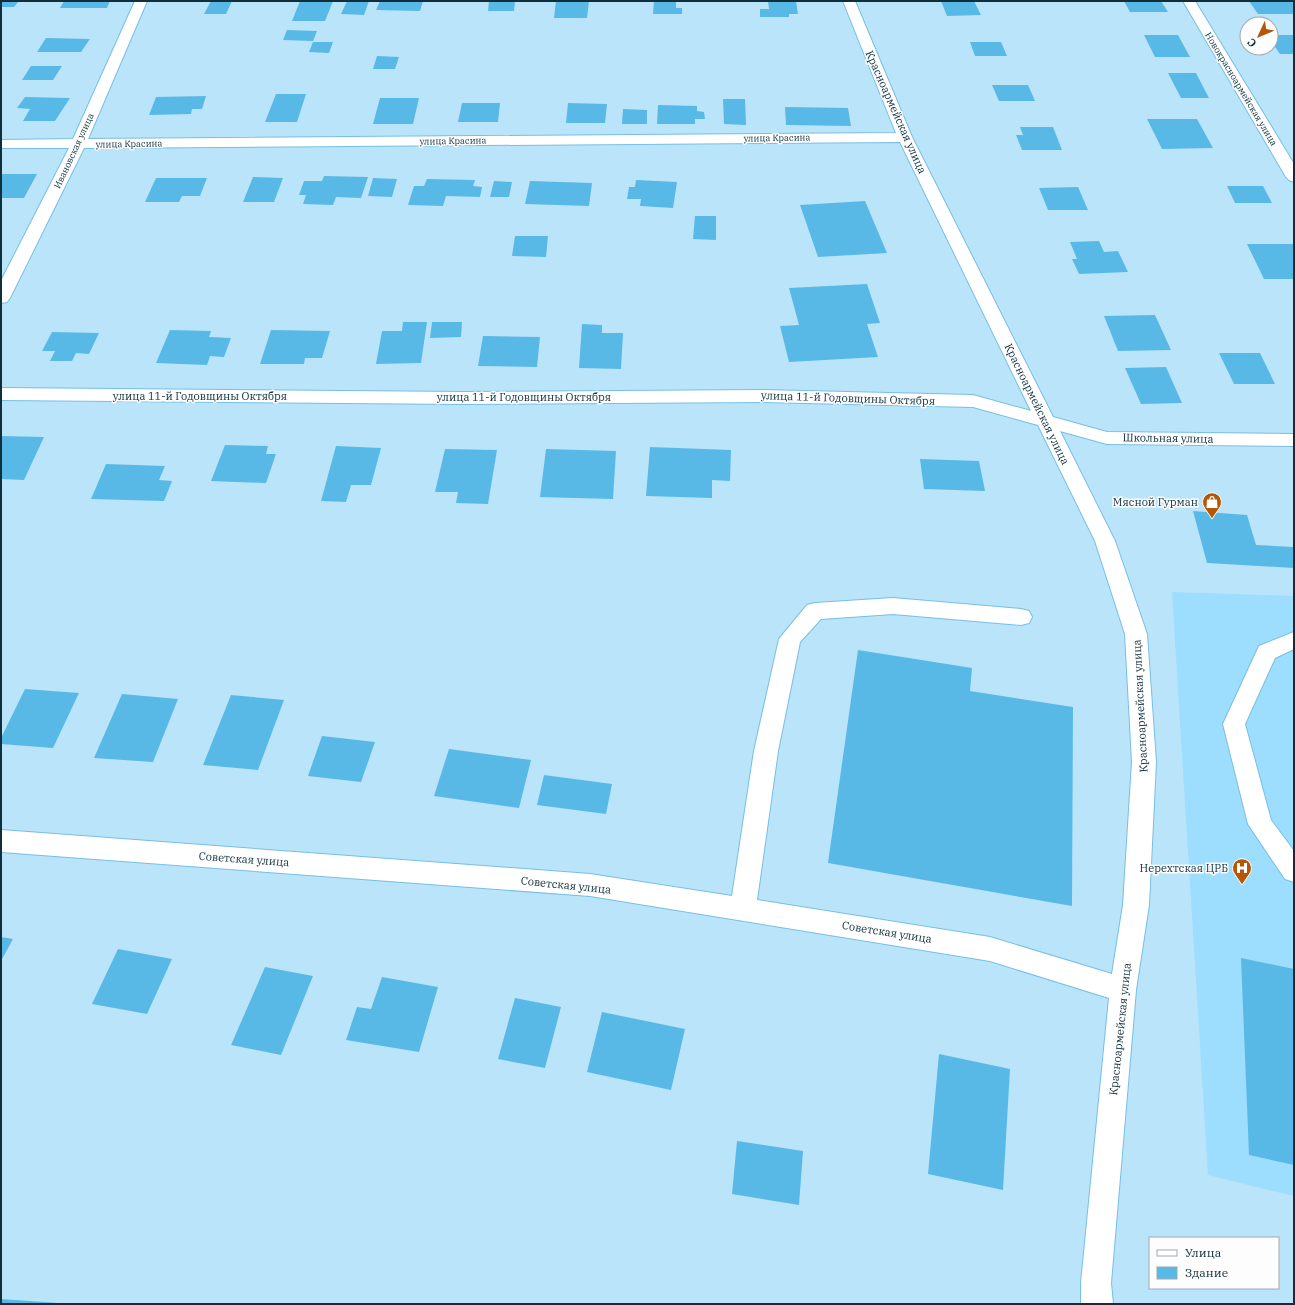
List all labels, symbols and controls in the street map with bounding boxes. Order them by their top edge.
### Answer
north arrow [1239,16,1279,56]
street label: Новокрасноармейская улица [1203,30,1280,148]
text: С [1244,35,1259,50]
street label: Красноармейская улица [863,48,929,176]
street label: Ивановская улица [51,111,96,190]
street label: улица Красина [744,131,811,144]
street label: улица Красина [420,134,487,147]
street label: улица Красина [96,137,163,150]
street label: Красноармейская улица [1002,341,1072,467]
street label: улица 11-й Годовщины Октября [761,388,935,408]
street label: улица 11-й Годовщины Октября [113,389,287,403]
street label: улица 11-й Годовщины Октября [437,390,611,404]
street label: Школьная улица [1122,430,1214,446]
shop icon: Мясной Гурман [1201,491,1223,519]
place label: Мясной Гурман [1113,495,1198,509]
street label: Красноармейская улица [1130,639,1150,773]
street label: Советская улица [198,849,290,869]
hospital icon: Нерехтская ЦРБ [1231,857,1253,885]
place label: Нерехтская ЦРБ [1140,861,1228,875]
street label: Советская улица [520,873,612,897]
street label: Советская улица [841,918,933,946]
street label: Красноармейская улица [1106,962,1134,1096]
legend [1149,1237,1279,1289]
text: Улица [1185,1245,1222,1260]
text: Здание [1185,1265,1228,1280]

